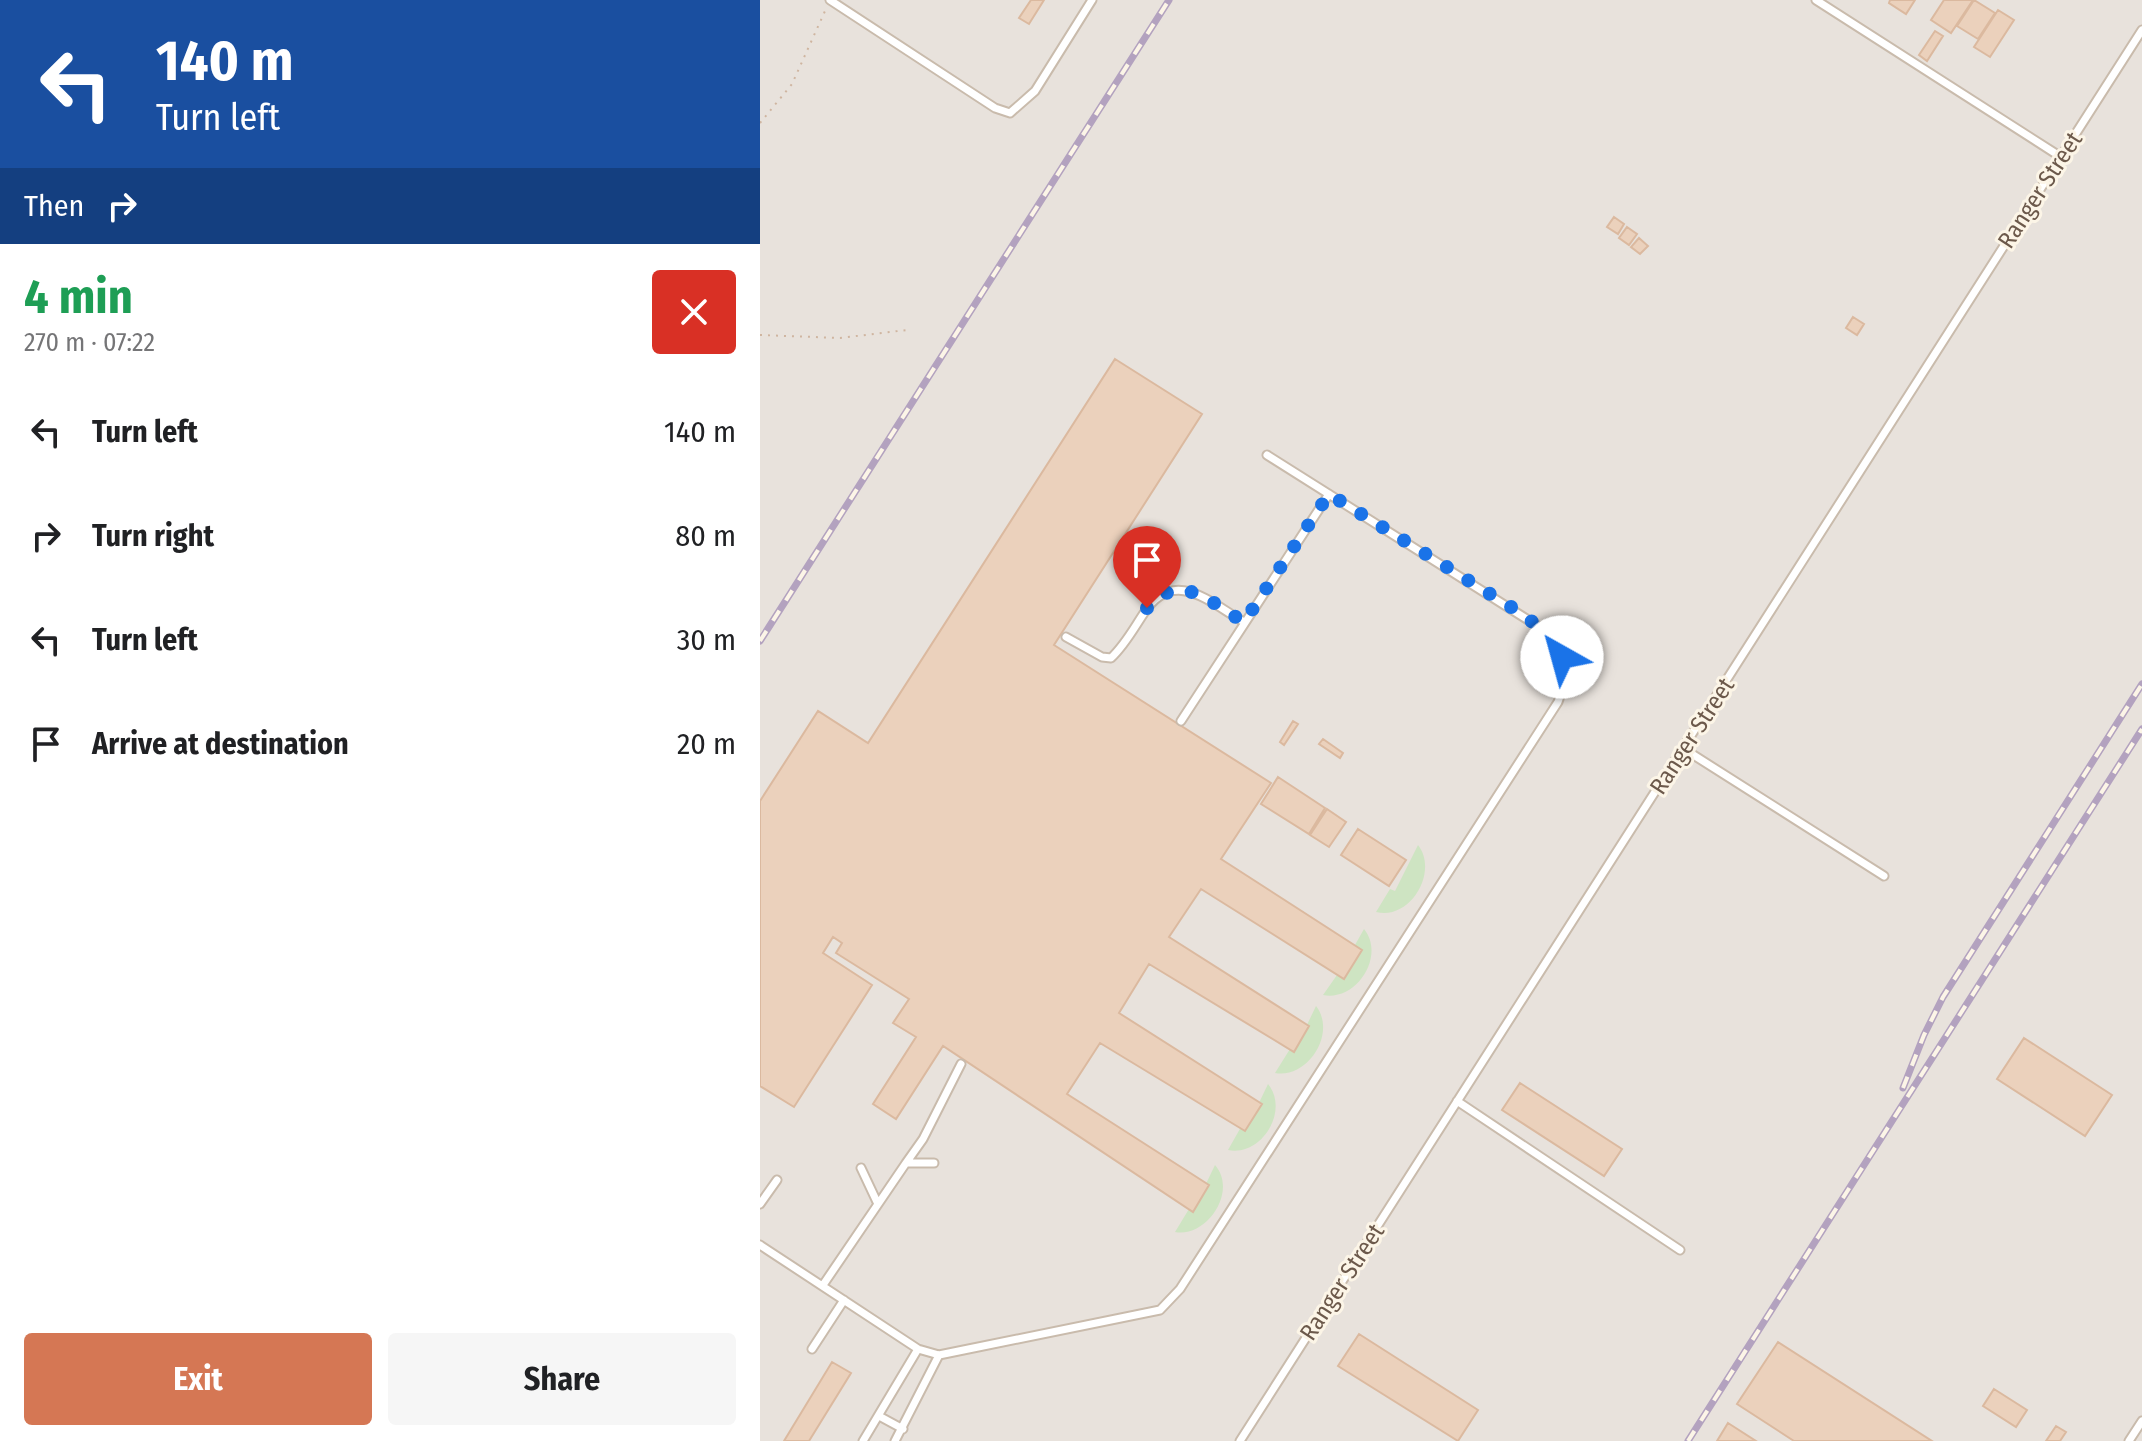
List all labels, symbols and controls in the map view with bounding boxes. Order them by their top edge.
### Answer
text: 140 m [156,28,293,95]
icon: left [24,32,128,136]
text: Turn left [156,96,280,140]
street label: Ranger Street [1992,126,2088,253]
icon: right [100,184,144,228]
text: Then [24,188,84,224]
text: 4 min [24,268,133,326]
button: close [652,270,736,354]
text: 270 m · 07:22 [24,327,155,358]
icon: left [24,410,68,454]
text: Turn left [92,414,198,450]
text: 140 m [664,414,736,450]
icon: right [24,514,68,558]
text: Turn right [92,518,214,554]
text: 80 m [675,518,736,554]
pin [1113,526,1181,608]
icon: arrive [1125,538,1169,582]
position arrow [1520,615,1604,699]
icon: left [24,618,68,662]
text: Turn left [92,622,198,658]
text: 30 m [677,622,736,658]
street label: Ranger Street [1644,672,1740,799]
icon: arrive [24,722,68,766]
text: Arrive at destination [92,726,349,762]
text: 20 m [677,726,736,762]
street label: Ranger Street [1294,1218,1390,1345]
button: Exit [24,1333,372,1425]
button: Share [388,1333,736,1425]

